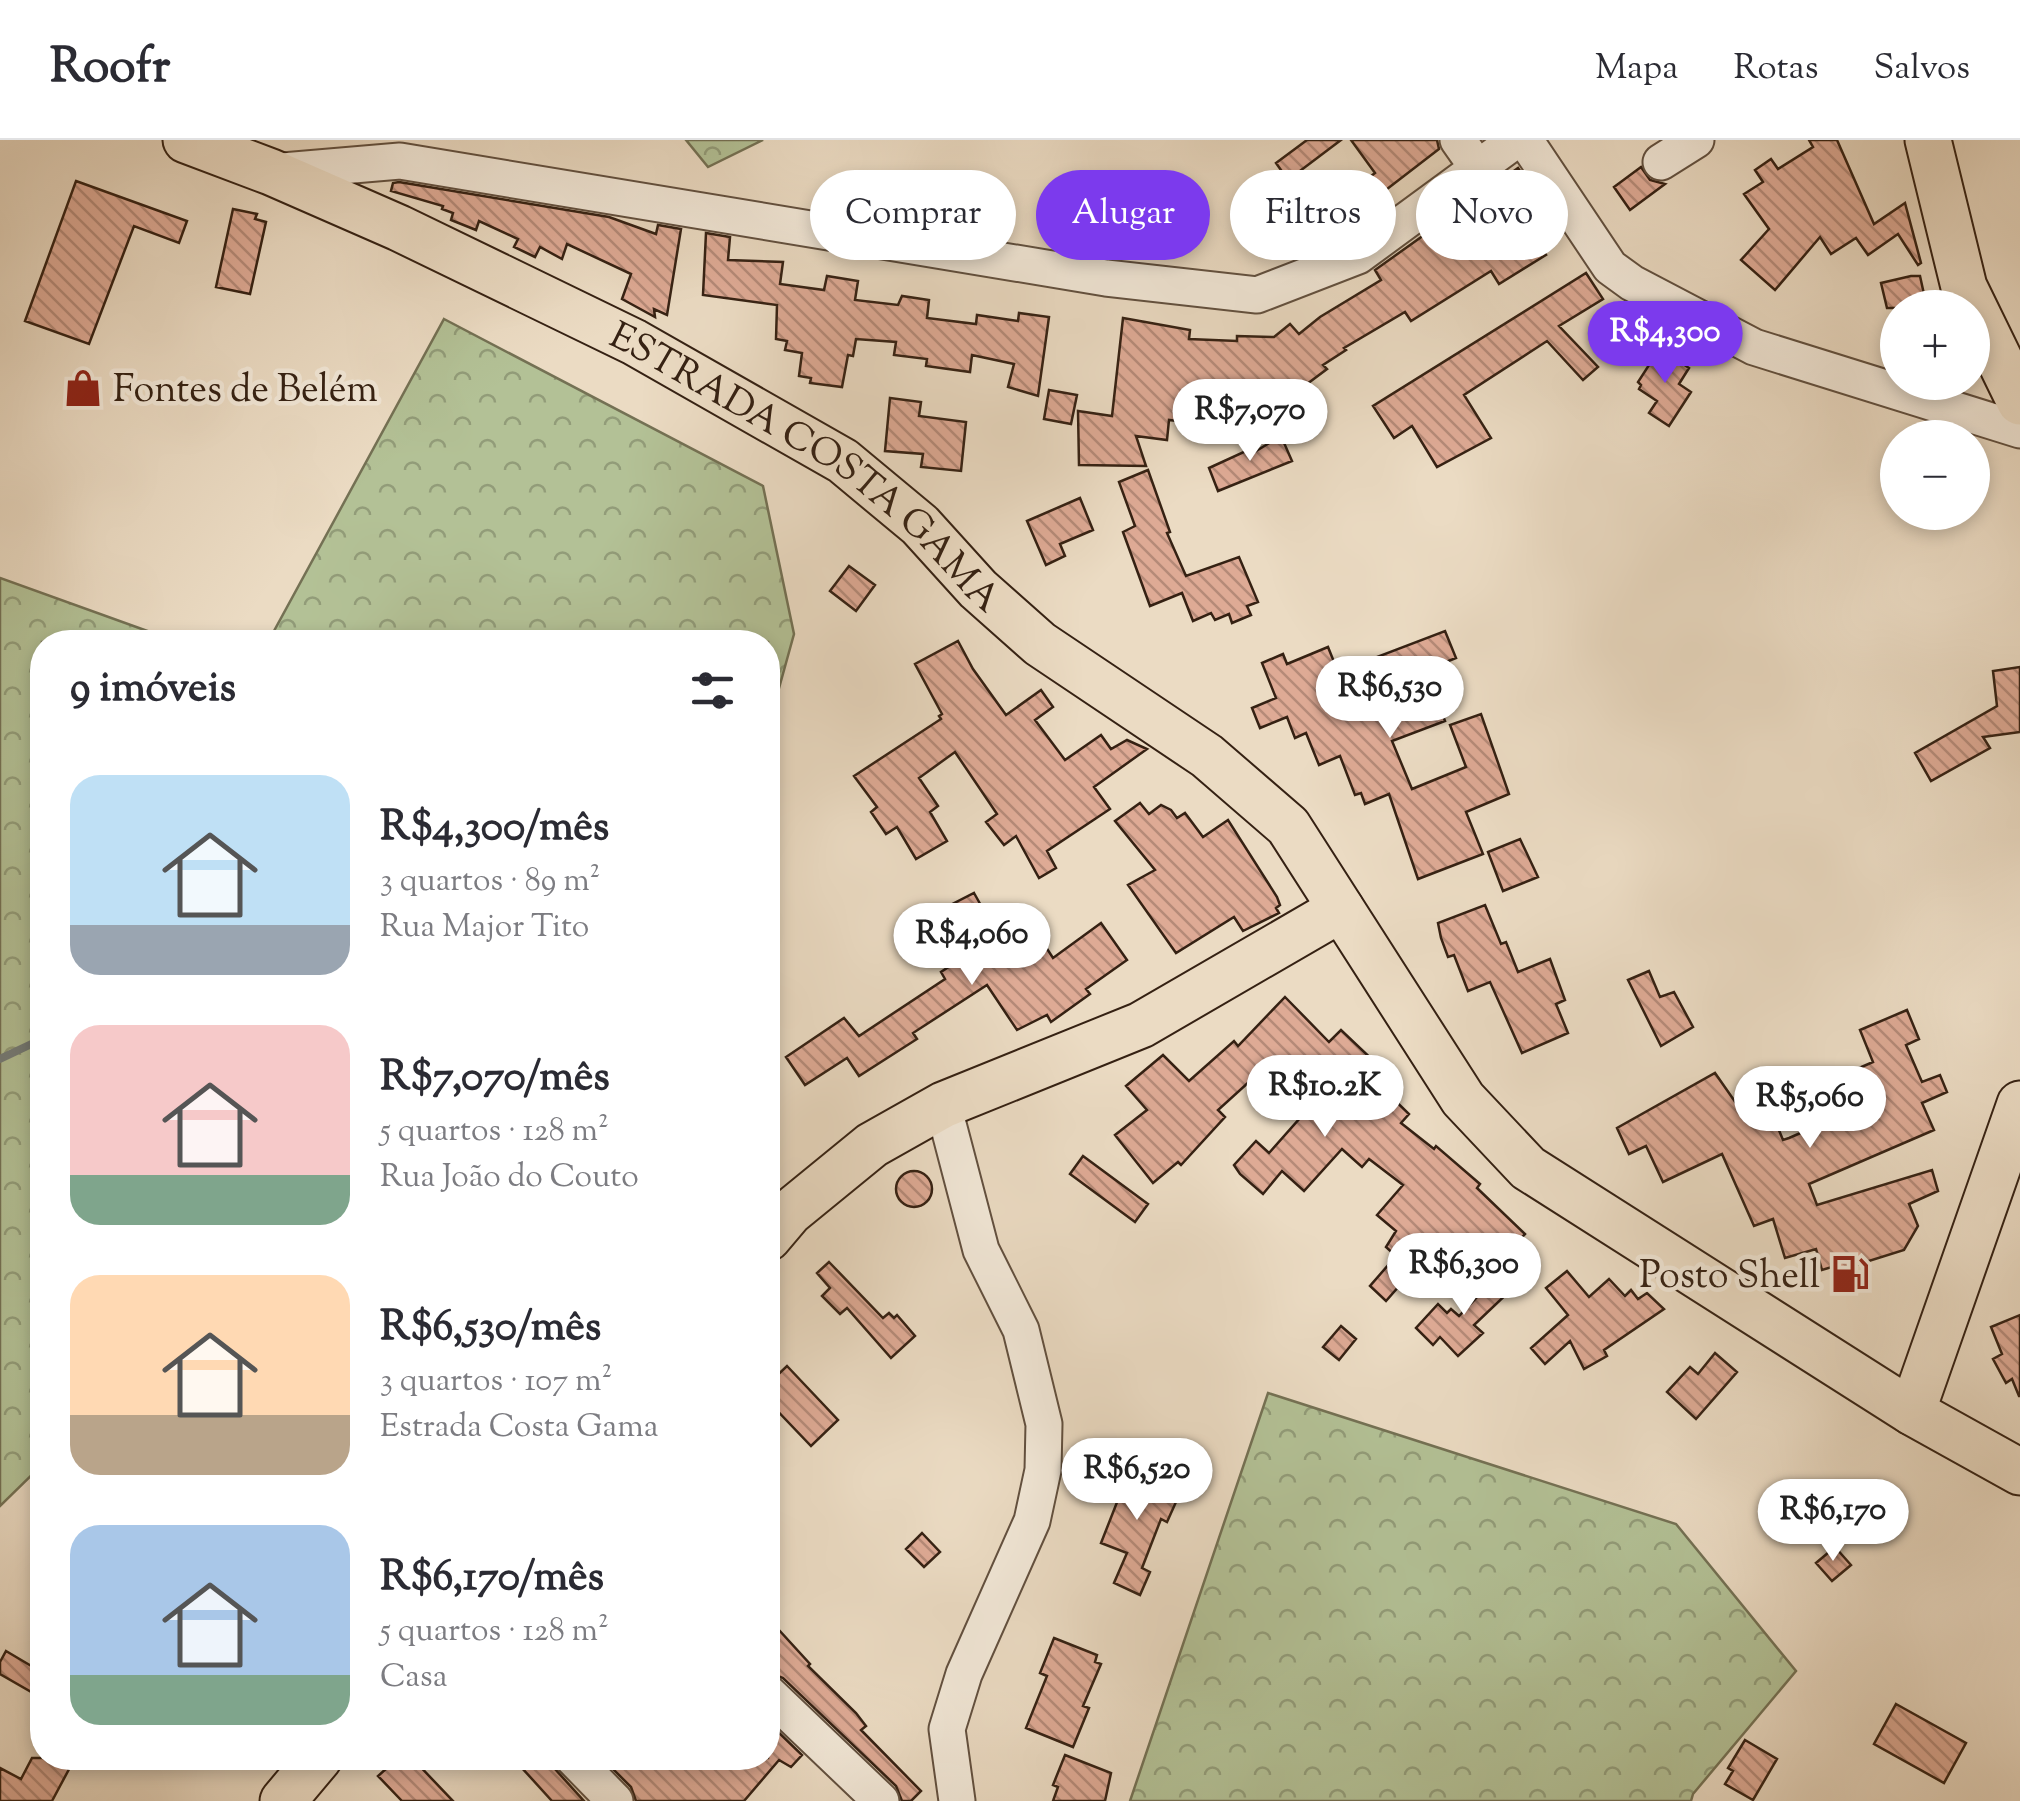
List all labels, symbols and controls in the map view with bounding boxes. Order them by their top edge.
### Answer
text: Roofr [50,35,170,104]
text: Mapa [1595,44,1678,95]
text: Rotas [1733,44,1818,95]
text: Salvos [1873,44,1970,95]
chip: Comprar [810,170,1016,260]
chip: Alugar [1036,170,1210,260]
chip: Filtros [1230,170,1396,260]
chip: Novo [1416,170,1568,260]
map controls [1880,290,1990,530]
button: + [1880,290,1990,400]
pin: R$4,300 [1573,301,1757,386]
text: R$4,300 [1610,310,1720,356]
street label: ESTRADA COSTA GAMA [599,311,1011,628]
place label: Fontes de Belém [113,365,378,419]
shop icon: Fontes de Belém [62,367,104,409]
pin: R$7,070 [1158,379,1342,464]
text: R$7,070 [1195,388,1305,434]
button: − [1880,420,1990,530]
pin: R$6,530 [1298,656,1482,741]
text: 9 imóveis [70,660,236,720]
icon: filters [685,663,740,718]
text: R$6,530 [1338,665,1442,711]
text: R$4,300/mês [380,799,609,859]
icon: home [150,815,270,935]
text: 3 quartos · 89 m² [380,859,600,905]
pin: R$4,060 [880,903,1064,988]
text: Rua Major Tito [380,905,589,951]
text: R$4,060 [916,912,1029,958]
text: R$7,070/mês [380,1049,610,1109]
pin: R$10.2K [1233,1055,1417,1140]
text: R$10.2K [1269,1064,1381,1110]
icon: home [150,1065,270,1185]
pin: R$5,060 [1718,1066,1902,1151]
text: R$5,060 [1756,1075,1864,1121]
text: 5 quartos · 128 m² [380,1109,609,1155]
text: Rua João do Couto [380,1155,639,1201]
pin: R$6,300 [1372,1233,1556,1318]
text: R$6,300 [1409,1242,1519,1288]
place label: Posto Shell [1639,1251,1820,1305]
fuel station icon: Posto Shell [1829,1253,1871,1295]
text: R$6,530/mês [380,1299,601,1359]
icon: home [150,1315,270,1435]
text: 3 quartos · 107 m² [380,1359,612,1405]
text: Estrada Costa Gama [380,1405,658,1451]
pin: R$6,520 [1045,1438,1229,1523]
text: R$6,520 [1084,1447,1190,1493]
pin: R$6,170 [1741,1479,1925,1564]
text: R$6,170 [1780,1488,1886,1534]
text: R$6,170/mês [380,1549,604,1609]
icon: home [150,1565,270,1685]
text: 5 quartos · 128 m² [380,1609,609,1655]
text: Casa [380,1655,447,1701]

